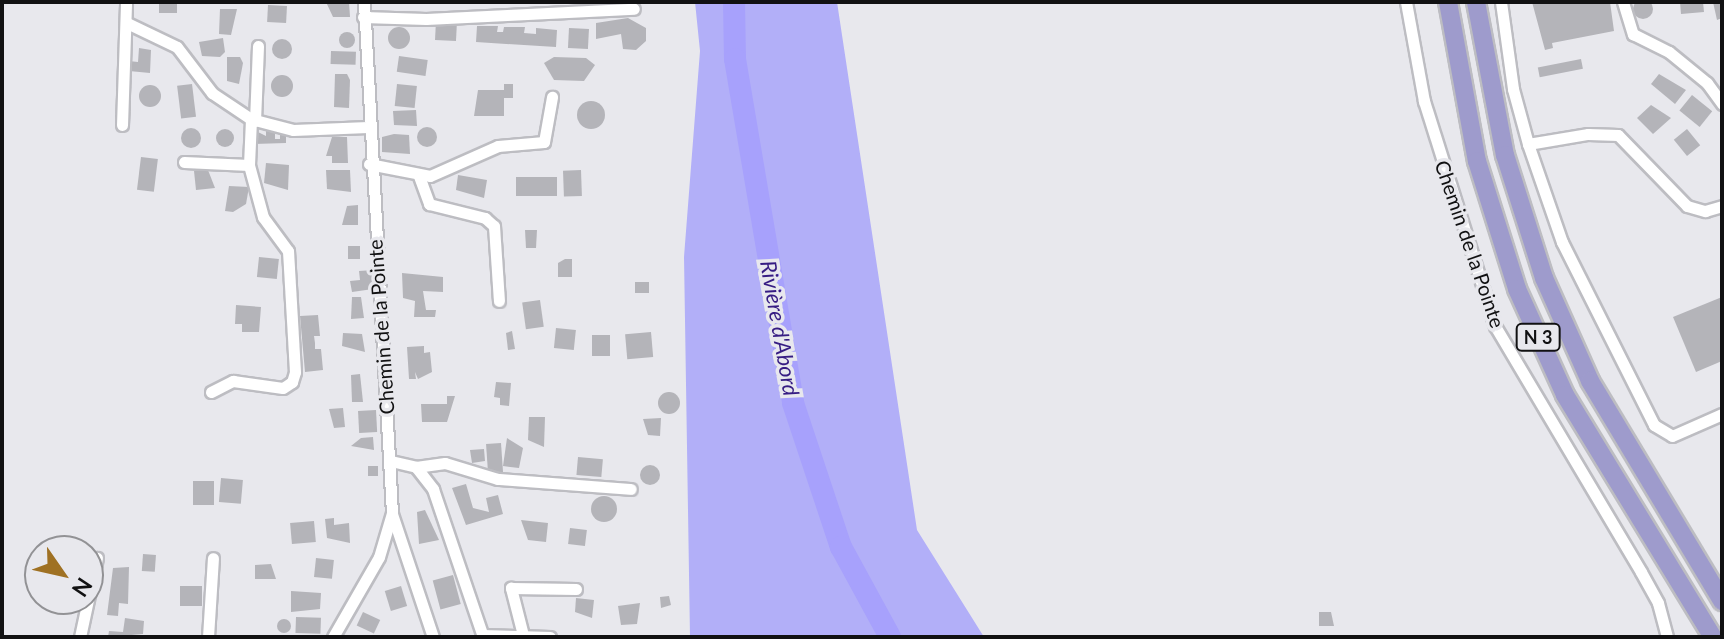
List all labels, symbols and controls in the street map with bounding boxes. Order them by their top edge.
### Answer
street label: Chemin de la Pointe [1430,157,1510,331]
street label: Chemin de la Pointe [363,239,399,415]
water label: Rivière d'Abord [755,258,805,398]
road number: N 3 [1514,323,1562,351]
north arrow [24,535,104,615]
text: N [67,573,99,602]

